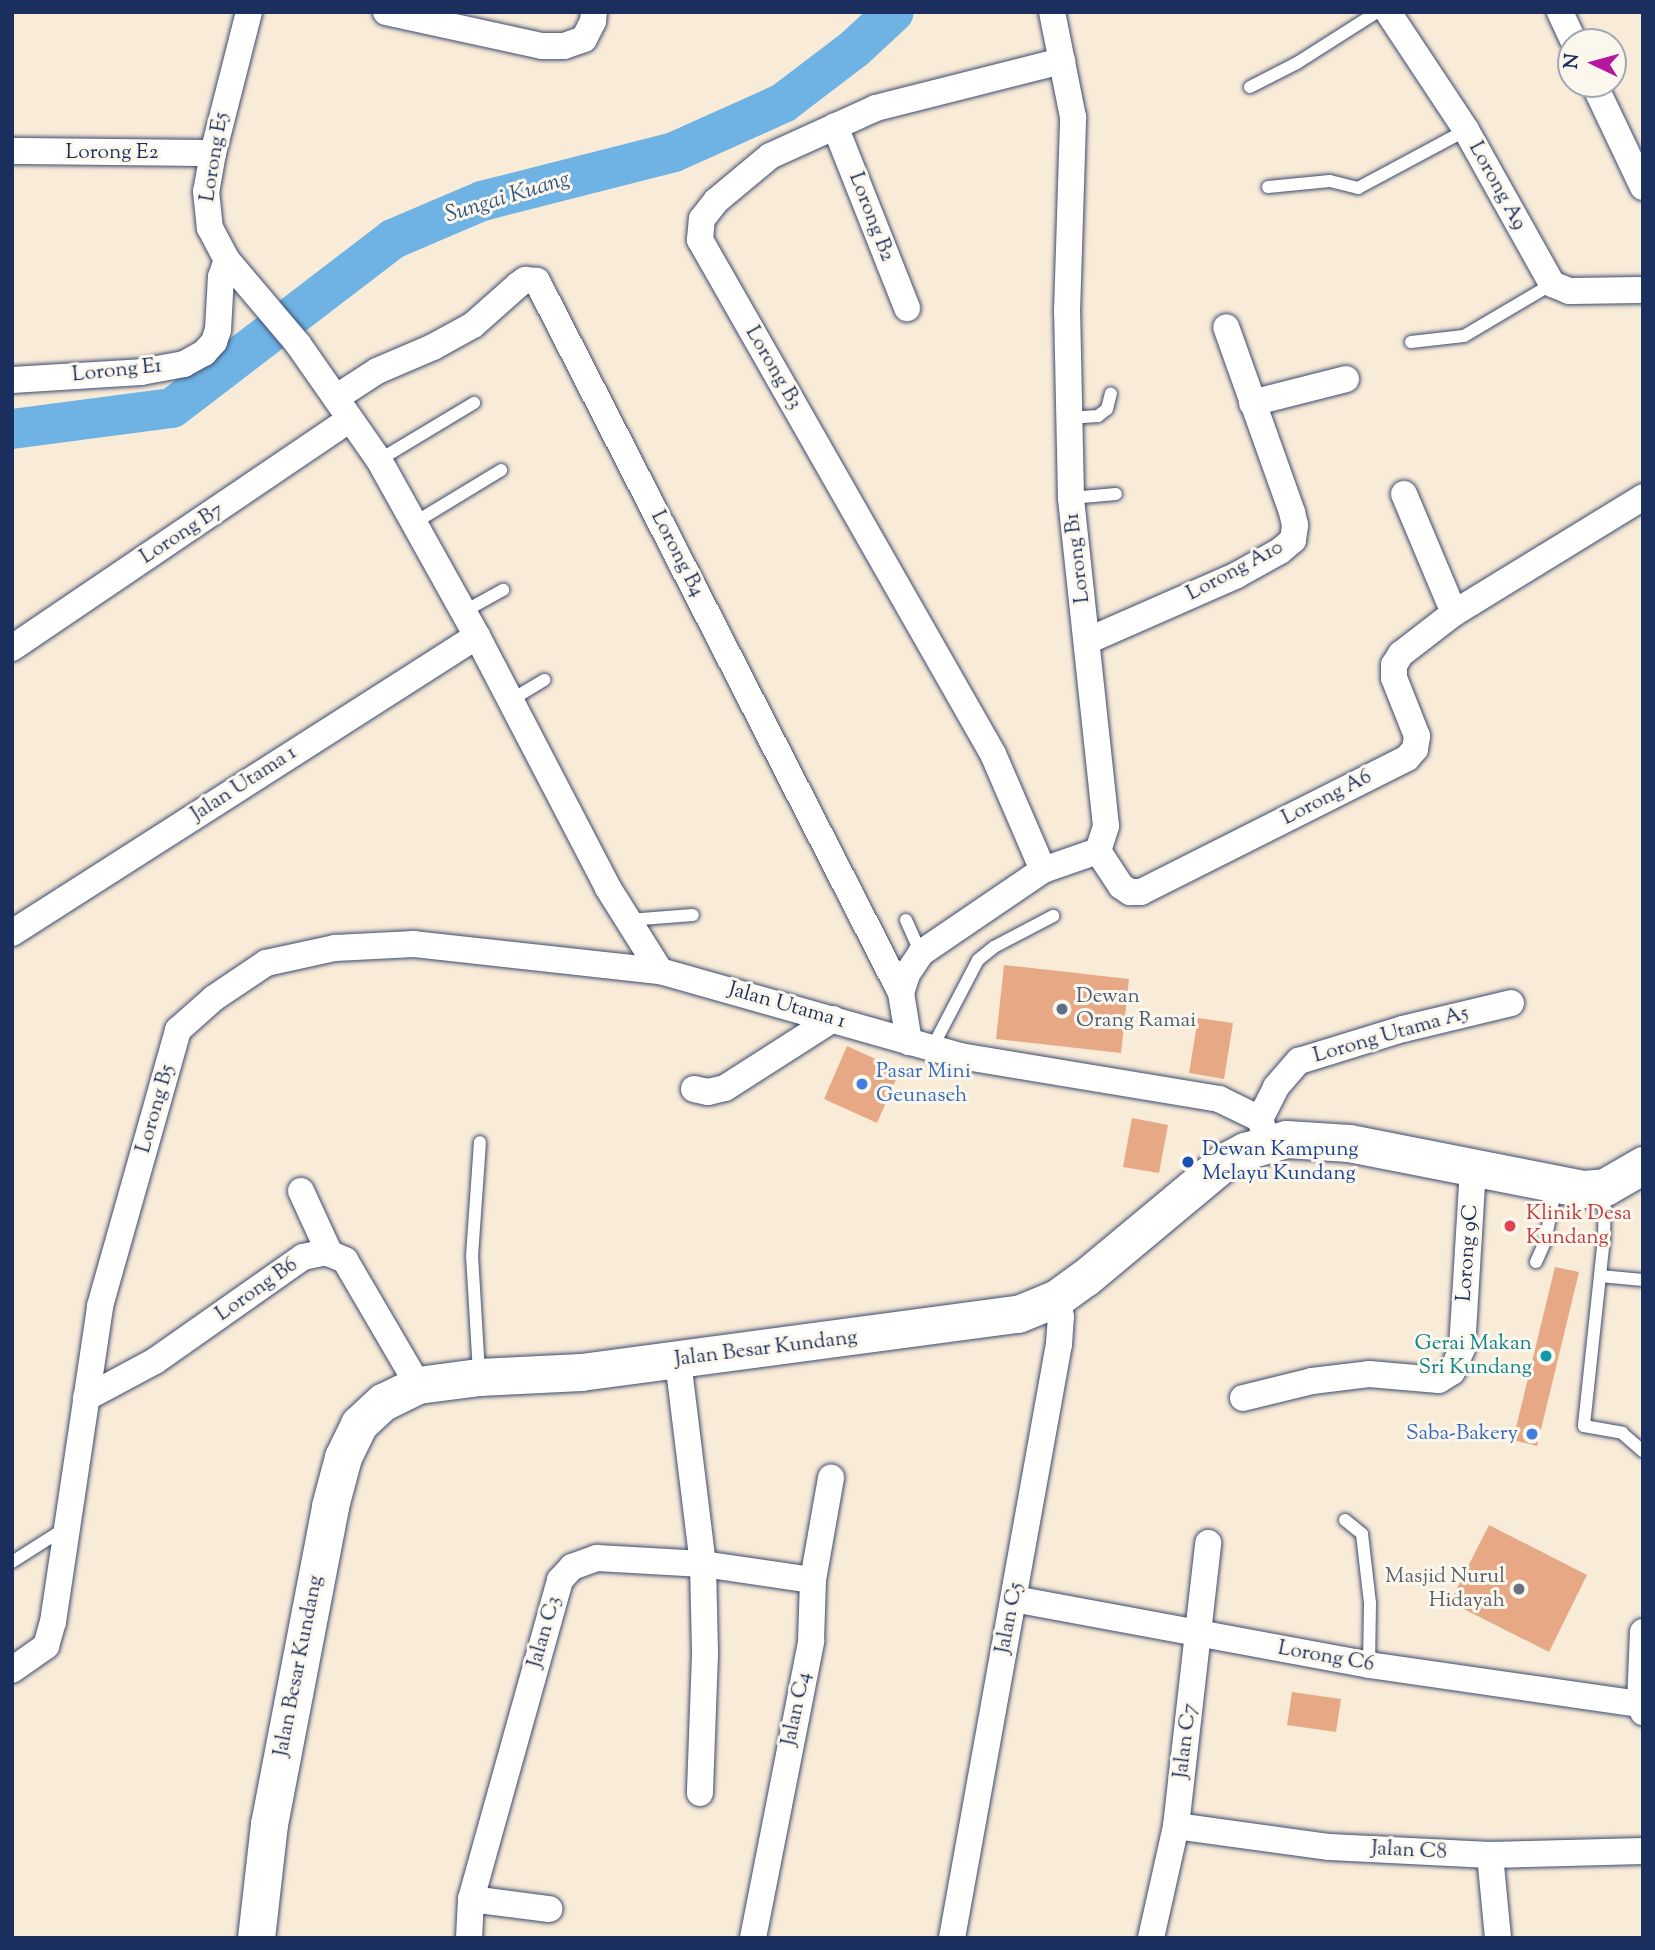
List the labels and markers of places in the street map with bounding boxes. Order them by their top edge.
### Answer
place label: Dewan Orang Ramai [1076,984,1196,1034]
marker: Dewan Orang Ramai [1054,1001,1070,1017]
place label: Pasar Mini Geunaseh [876,1059,971,1109]
marker: Pasar Mini Geunaseh [854,1076,870,1092]
place label: Dewan Kampung Melayu Kundang [1202,1137,1359,1187]
marker: Dewan Kampung Melayu Kundang [1180,1154,1196,1170]
place label: Klinik Desa Kundang [1526,1201,1632,1251]
marker: Klinik Desa Kundang [1500,1216,1520,1236]
place label: Gerai Makan Sri Kundang [1415,1331,1532,1381]
marker: Gerai Makan Sri Kundang [1538,1348,1554,1364]
place label: Saba-Bakery [1406,1421,1518,1447]
marker: Saba-Bakery [1524,1426,1540,1442]
place label: Masjid Nurul Hidayah [1385,1564,1505,1614]
marker: Masjid Nurul Hidayah [1511,1581,1527,1597]

